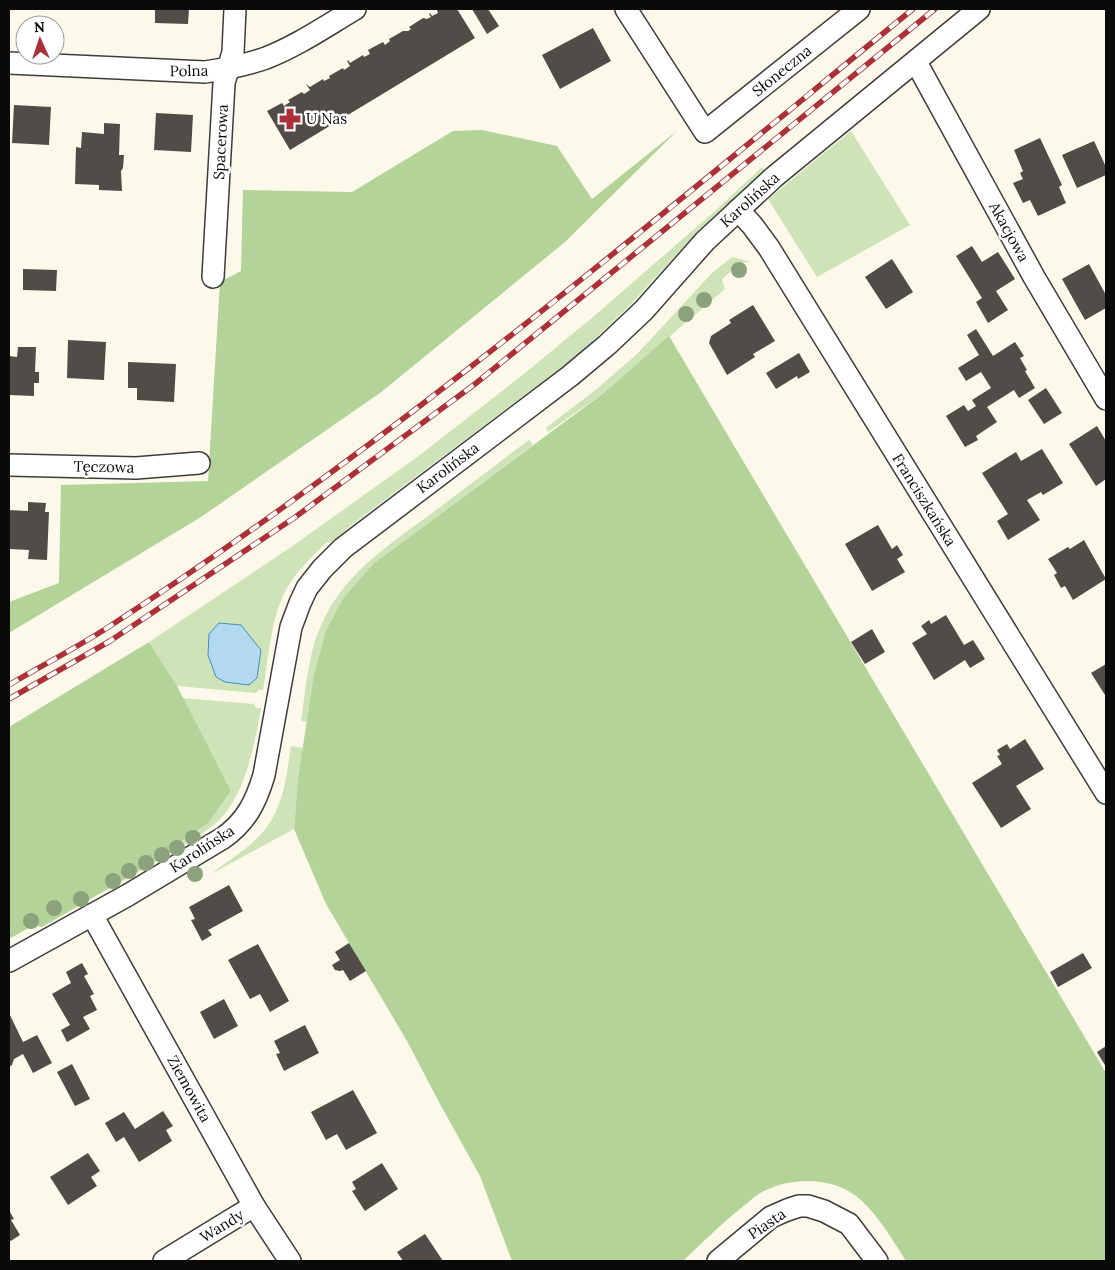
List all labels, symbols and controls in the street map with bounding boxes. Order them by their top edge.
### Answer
north arrow [15,15,65,65]
text: N [33,18,45,36]
street label: Słoneczna [748,41,816,100]
street label: Polna [170,61,209,80]
street label: Spacerowa [209,103,232,180]
pharmacy icon: U Nas [277,106,303,132]
place label: U Nas [306,109,347,128]
street label: Karolińska [716,168,783,231]
street label: Akacjowa [985,198,1034,265]
street label: Karolińska [413,438,483,497]
street label: Franciszkańska [888,450,961,550]
street label: Tęczowa [74,456,135,477]
street label: Karolińska [166,821,238,877]
street label: Ziemowita [163,1052,216,1126]
street label: Piasta [744,1204,789,1243]
street label: Wandy [196,1205,247,1246]

